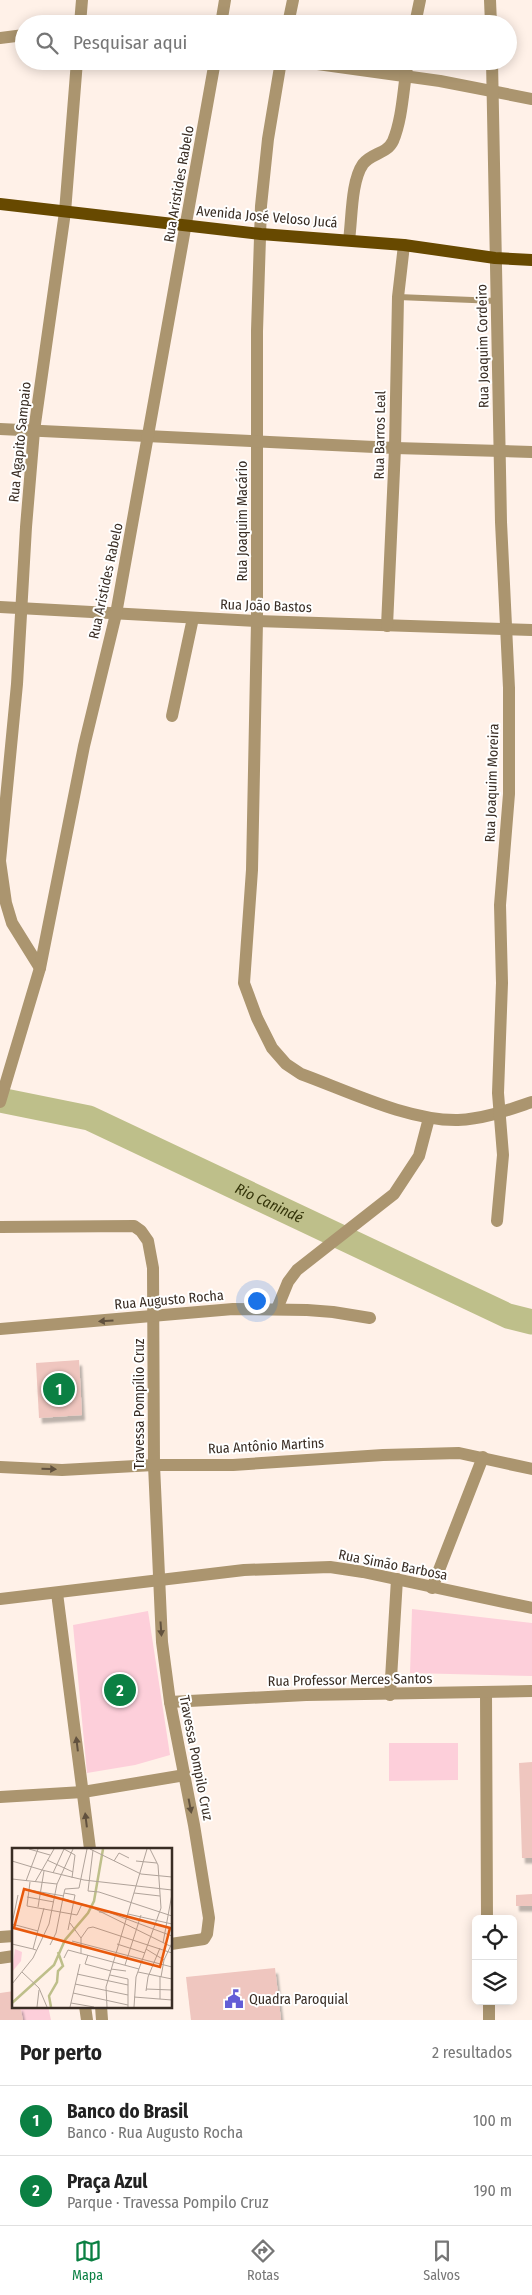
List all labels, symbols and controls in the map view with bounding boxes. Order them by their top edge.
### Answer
search box [15,15,517,70]
icon: search [33,29,61,57]
text: Pesquisar aqui [73,31,187,54]
street label: Rua Aristides Rabelo [160,124,198,244]
street label: Avenida José Veloso Jucá [196,202,338,232]
street label: Rua Joaquim Cordeiro [473,284,493,408]
street label: Rua Agapito Sampaio [5,381,35,503]
street label: Rua Barros Leal [371,390,389,480]
street label: Rua Joaquim Macário [234,461,251,581]
street label: Rua Aristides Rabelo [85,521,127,641]
street label: Rua João Bastos [220,596,312,616]
street label: Rua Joaquim Moreira [481,723,503,843]
water label: Rio Canindé [232,1179,306,1227]
street label: Rua Augusto Rocha [114,1287,224,1313]
your location [244,1288,270,1314]
one-way arrow [97,1317,113,1325]
street label: Travessa Pompílio Cruz [131,1338,148,1469]
pin: 1 [43,1370,75,1408]
street label: Rua Antônio Martins [207,1434,325,1458]
one-way arrow [41,1466,57,1474]
street label: Rua Simão Barbosa [337,1546,449,1584]
one-way arrow [157,1621,165,1637]
street label: Rua Professor Merces Santos [268,1670,432,1690]
pin: 2 [104,1671,136,1709]
street label: Travessa Pompilo Cruz [176,1694,217,1822]
one-way arrow [73,1735,81,1751]
one-way arrow [187,1799,195,1815]
one-way arrow [82,1812,90,1828]
inset map [12,1848,172,2008]
map controls [472,1915,517,2005]
button: locate [472,1915,517,1960]
button: layers [472,1960,517,2005]
public building icon: Quadra Paroquial [223,1988,245,2010]
place label: Quadra Paroquial [249,1991,348,2008]
text: Por perto [20,2040,102,2066]
text: 2 resultados [432,2043,512,2062]
text: Banco do Brasil [67,2100,188,2123]
text: 1 [33,2111,39,2130]
text: 100 m [473,2111,512,2130]
text: Banco · Rua Augusto Rocha [67,2123,243,2142]
text: Praça Azul [67,2170,147,2193]
text: 2 [32,2181,40,2200]
text: 190 m [474,2181,512,2200]
text: Parque · Travessa Pompilo Cruz [67,2193,268,2212]
tab: Mapa [72,2237,103,2284]
tab: Rotas [247,2237,279,2284]
tab: Salvos [423,2237,460,2284]

